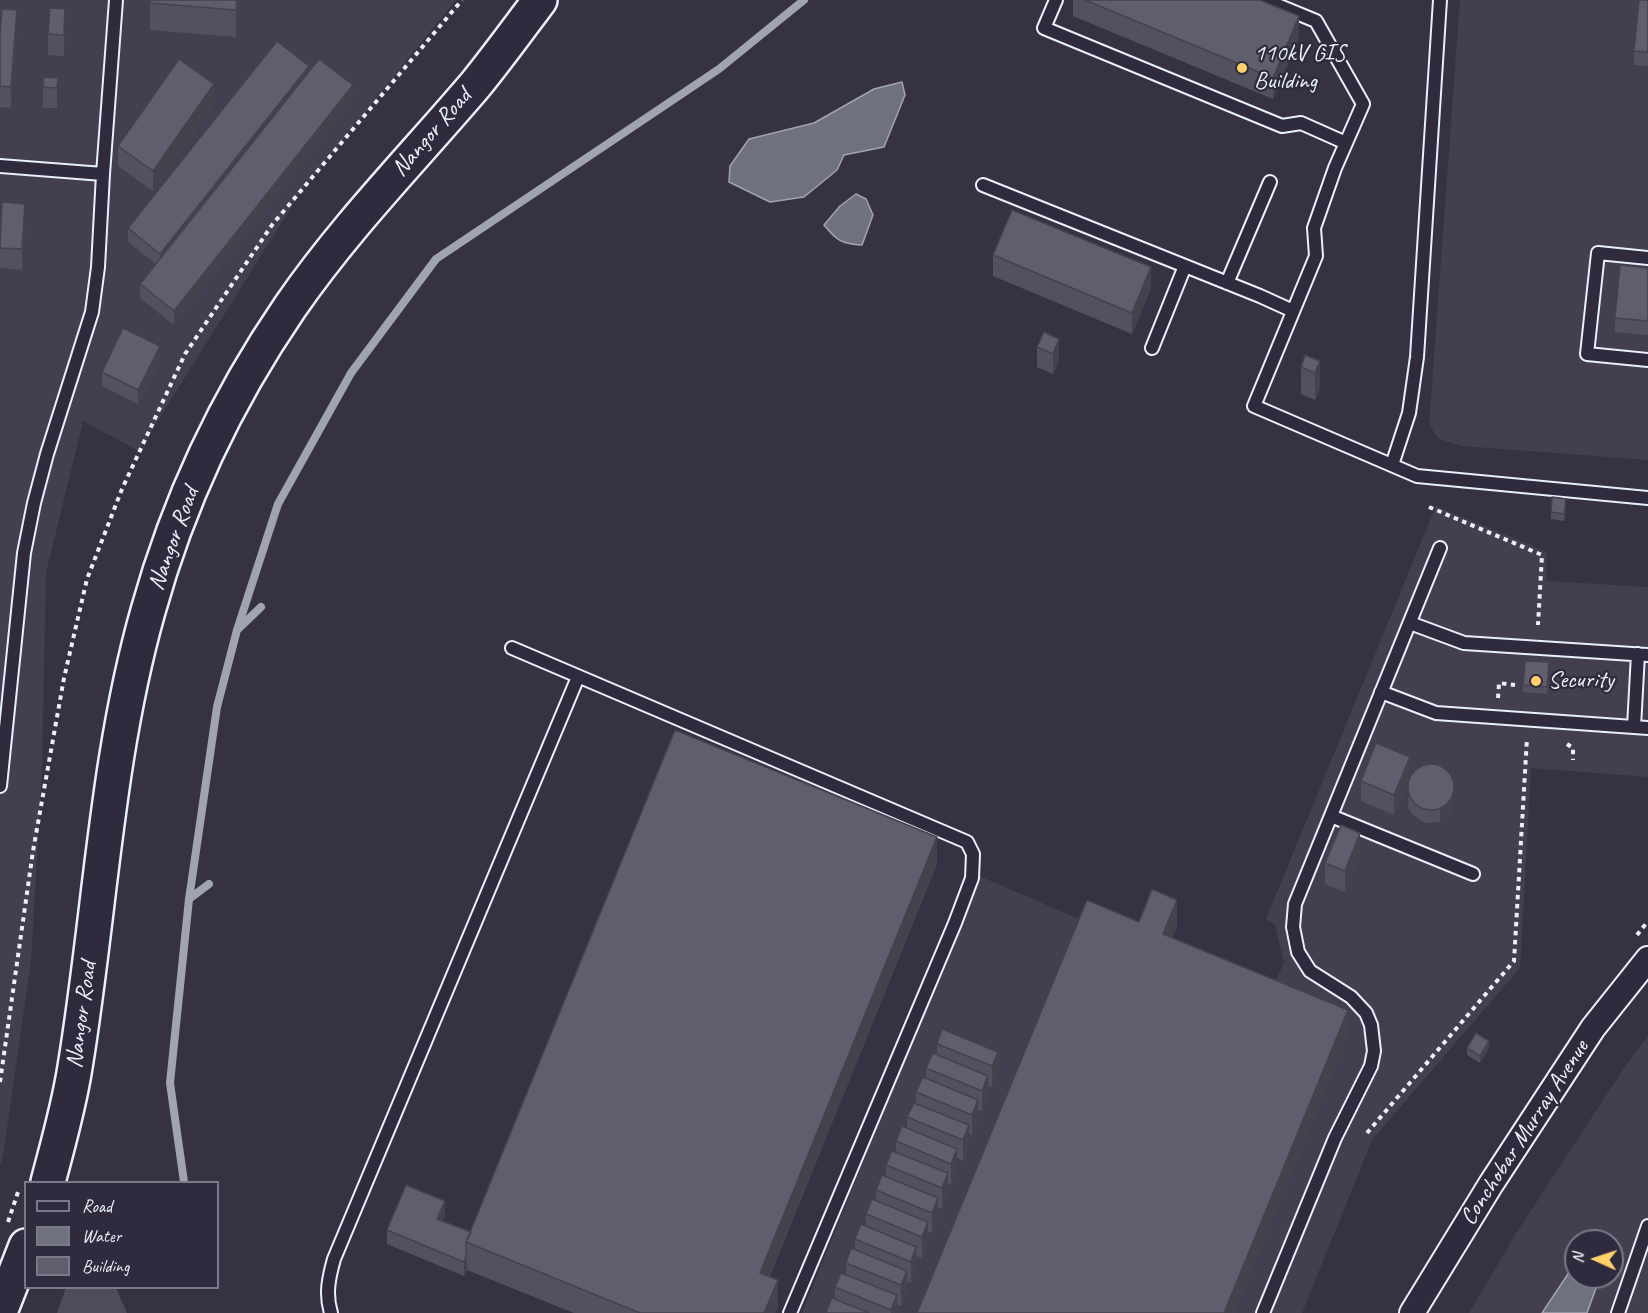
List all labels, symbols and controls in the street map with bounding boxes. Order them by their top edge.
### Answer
place label: 110kV GIS Building [1254,40,1345,96]
marker: 110kV GIS Building [1235,61,1249,75]
street label: Nangor Road [386,83,478,183]
street label: Nangor Road [142,484,206,594]
place label: Security [1548,667,1614,695]
marker: Security [1529,674,1543,688]
street label: Nangor Road [60,960,104,1070]
street label: Conchobar Murray Avenue [1454,1035,1596,1231]
legend [24,1181,219,1289]
text: Road [82,1195,112,1217]
text: Water [82,1225,121,1247]
north arrow [1564,1229,1624,1289]
text: N [1568,1253,1588,1264]
text: Building [82,1255,129,1277]

